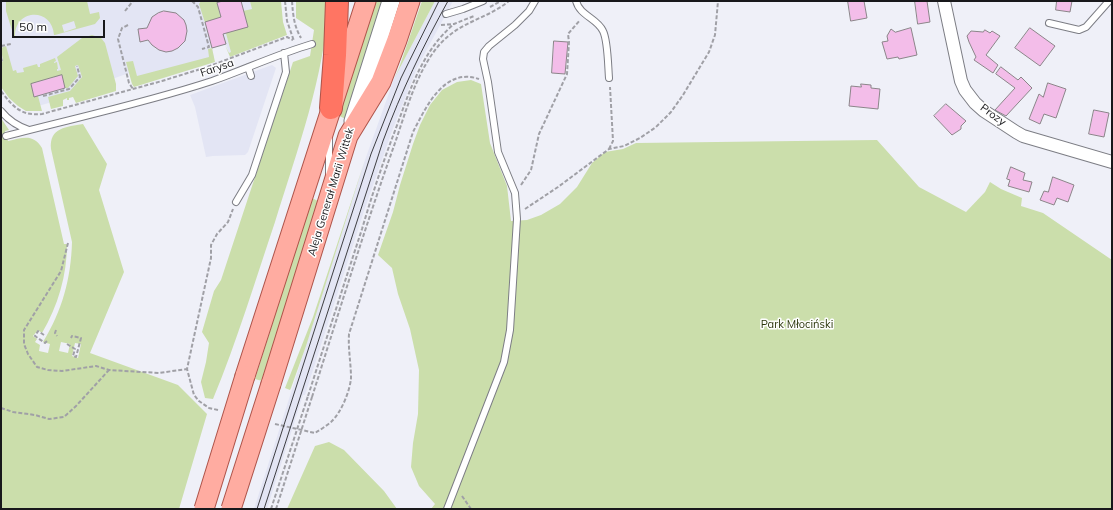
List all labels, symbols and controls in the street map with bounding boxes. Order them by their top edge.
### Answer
scale bar [14,12,107,38]
text: 50 m [19,19,47,34]
street label: Farysa [198,56,236,80]
street label: Prozy [978,101,1008,129]
street label: Aleja Generał Marii Wittek [305,126,357,258]
park label: Park Młociński [761,318,833,332]

